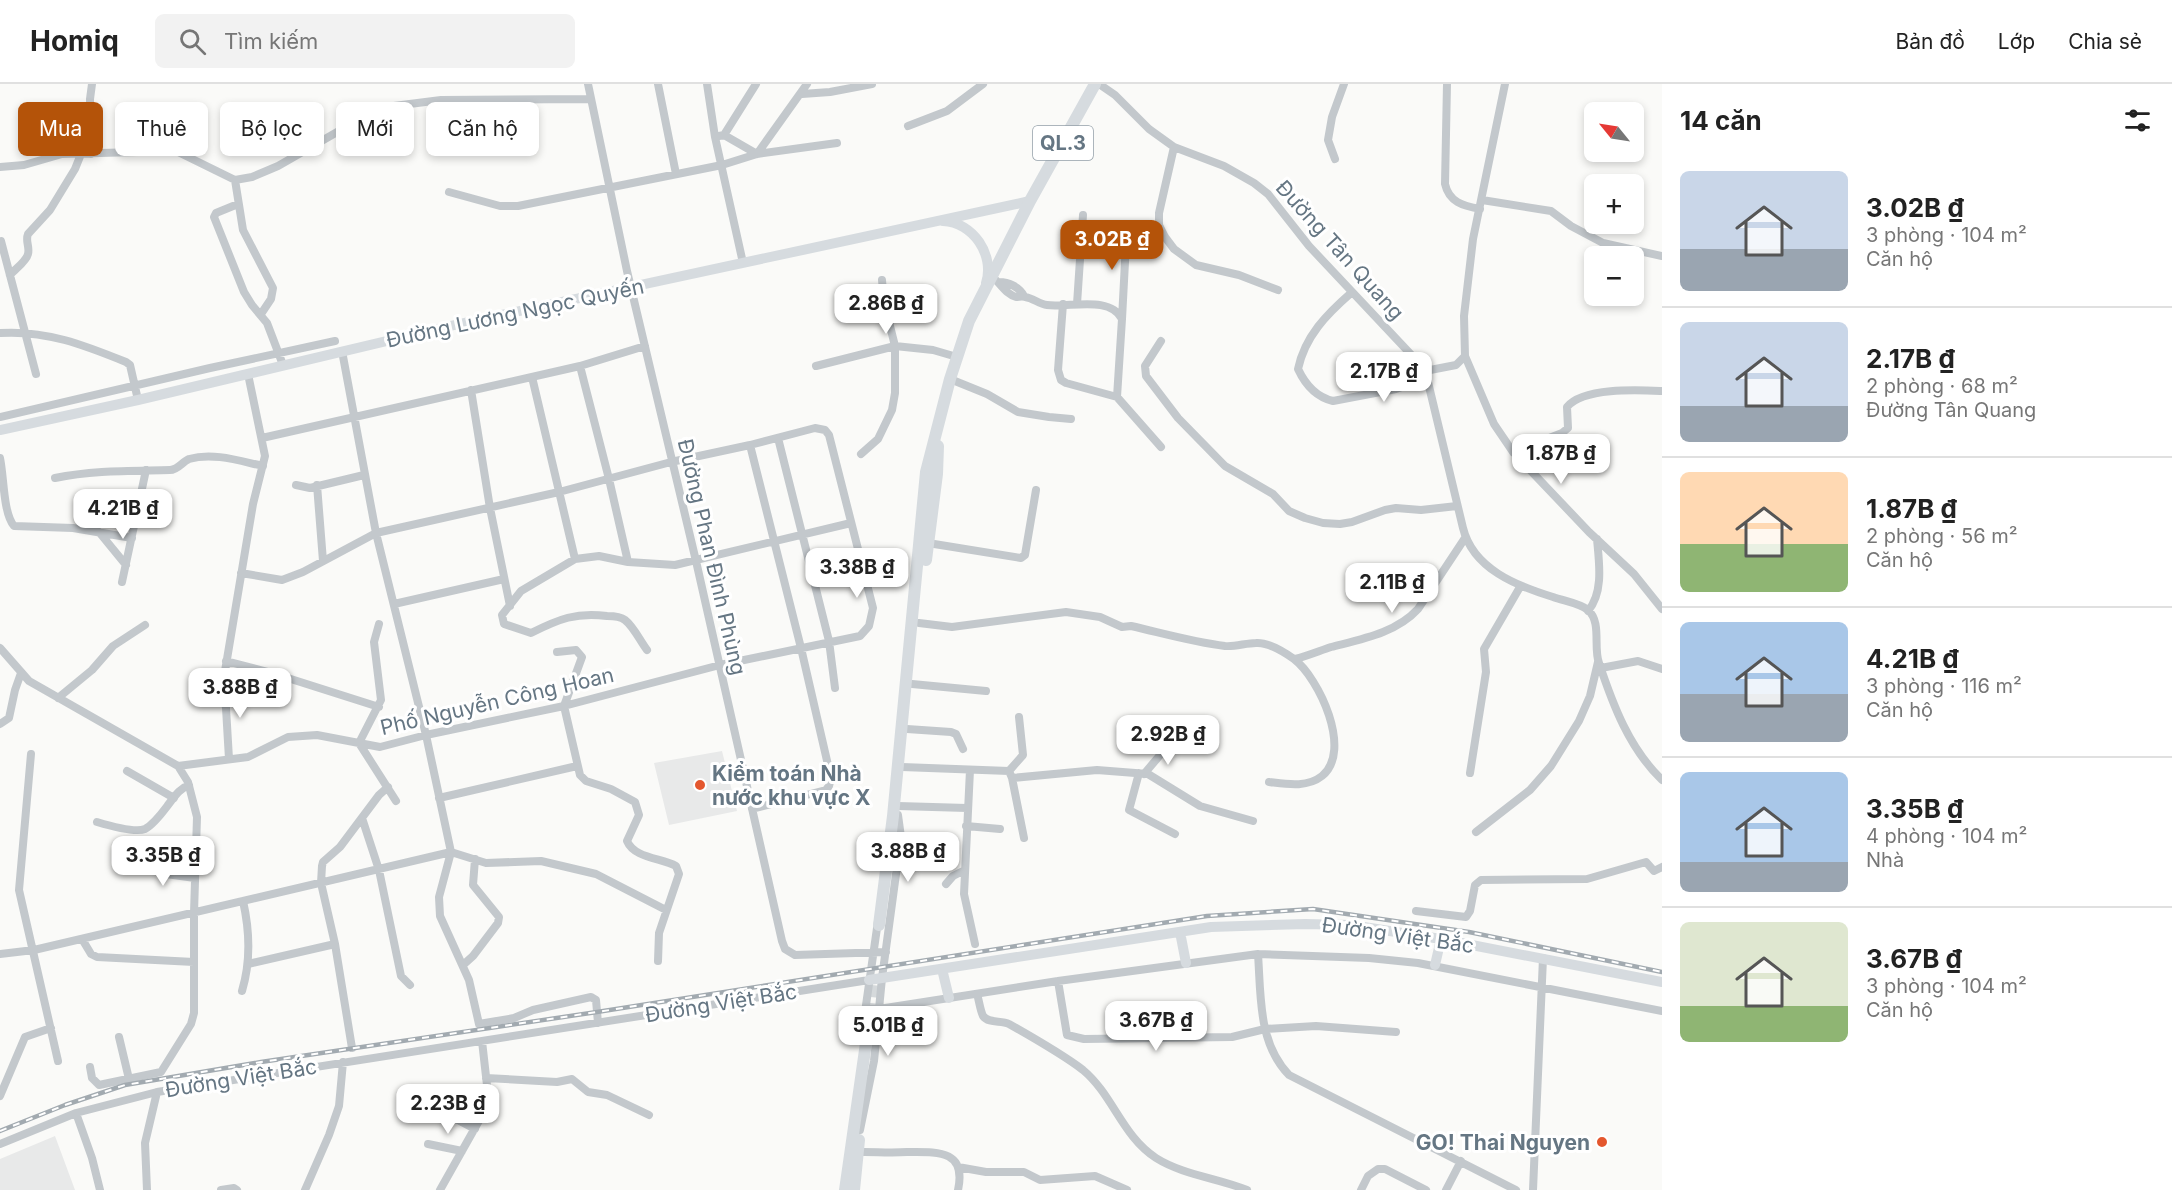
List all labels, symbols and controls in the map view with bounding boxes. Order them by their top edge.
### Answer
search box [155,14,575,68]
text: Homiq [30,24,119,58]
icon: search [176,25,209,58]
text: Tìm kiếm [224,28,318,54]
text: Bản đồ [1896,29,1965,54]
text: Lớp [1998,29,2035,54]
text: Chia sẻ [2068,29,2142,54]
chip: Mua [18,102,103,156]
chip: Thuê [115,102,208,156]
chip: Bộ lọc [220,102,324,156]
chip: Mới [336,102,414,156]
chip: Căn hộ [426,102,539,156]
north arrow [1584,102,1644,162]
map controls [1584,102,1644,306]
icon: filters [2121,104,2154,137]
text: 14 căn [1680,105,1762,136]
road number: QL.3 [1033,126,1093,160]
button: + [1584,174,1644,234]
street label: Đường Tân Quang [1271,175,1409,325]
text: 3.02B ₫ [1866,192,1964,223]
icon: home [1728,195,1800,267]
pin: 3.02B ₫ [1057,220,1167,271]
text: 3 phòng · 104 m² [1866,223,2027,247]
text: 3.02B ₫ [1074,227,1150,251]
button: − [1584,246,1644,306]
text: Căn hộ [1866,247,1933,271]
street label: Đường Lương Ngọc Quyến [384,273,646,353]
pin: 2.86B ₫ [831,284,941,335]
text: 2.86B ₫ [848,291,924,315]
text: 2.17B ₫ [1866,343,1955,374]
icon: home [1728,346,1800,418]
pin: 2.17B ₫ [1329,352,1439,403]
text: 2.17B ₫ [1350,359,1418,383]
text: 2 phòng · 68 m² [1866,374,2018,398]
text: Đường Tân Quang [1866,398,2036,422]
pin: 1.87B ₫ [1506,434,1616,485]
street label: Đường Phan Đình Phùng [673,436,751,678]
text: 1.87B ₫ [1526,441,1596,465]
pin: 4.21B ₫ [68,489,178,540]
text: 1.87B ₫ [1866,493,1957,524]
text: 4.21B ₫ [87,496,159,520]
icon: home [1728,496,1800,568]
text: 2 phòng · 56 m² [1866,524,2018,548]
pin: 3.38B ₫ [802,548,912,599]
text: Căn hộ [1866,548,1933,572]
text: 3.38B ₫ [819,555,895,579]
pin: 2.11B ₫ [1337,563,1447,614]
text: 2.11B ₫ [1359,570,1425,594]
text: 4.21B ₫ [1866,643,1959,674]
icon: home [1728,646,1800,718]
street label: Phố Nguyễn Công Hoan [378,662,616,740]
pin: 3.88B ₫ [185,668,295,719]
text: 3 phòng · 116 m² [1866,674,2022,698]
text: 3.88B ₫ [202,675,278,699]
text: Căn hộ [1866,698,1933,722]
pin: 2.92B ₫ [1113,715,1223,766]
text: 2.92B ₫ [1130,722,1206,746]
place label: Kiểm toán Nhà nước khu vực X [712,761,871,810]
marker: Kiểm toán Nhà nước khu vực X [693,778,707,792]
text: 3.35B ₫ [1866,793,1963,824]
icon: home [1728,796,1800,868]
text: 4 phòng · 104 m² [1866,824,2027,848]
pin: 3.88B ₫ [853,832,963,883]
pin: 3.35B ₫ [108,836,218,887]
text: 3.88B ₫ [870,839,946,863]
text: 3.35B ₫ [126,843,200,867]
text: Nhà [1866,848,1904,872]
street label: Đường Việt Bắc [1320,912,1476,958]
text: 3.67B ₫ [1866,943,1962,974]
icon: home [1728,946,1800,1018]
text: 3 phòng · 104 m² [1866,974,2027,998]
street label: Đường Việt Bắc [643,979,799,1027]
text: Căn hộ [1866,998,1933,1022]
pin: 3.67B ₫ [1101,1001,1211,1052]
pin: 5.01B ₫ [833,1006,943,1057]
text: 3.67B ₫ [1119,1008,1193,1032]
text: 5.01B ₫ [852,1013,924,1037]
street label: Đường Việt Bắc [163,1054,319,1102]
pin: 2.23B ₫ [393,1084,503,1135]
text: 2.23B ₫ [410,1091,486,1115]
place label: GO! Thai Nguyen [1416,1130,1590,1155]
marker: GO! Thai Nguyen [1595,1135,1609,1149]

